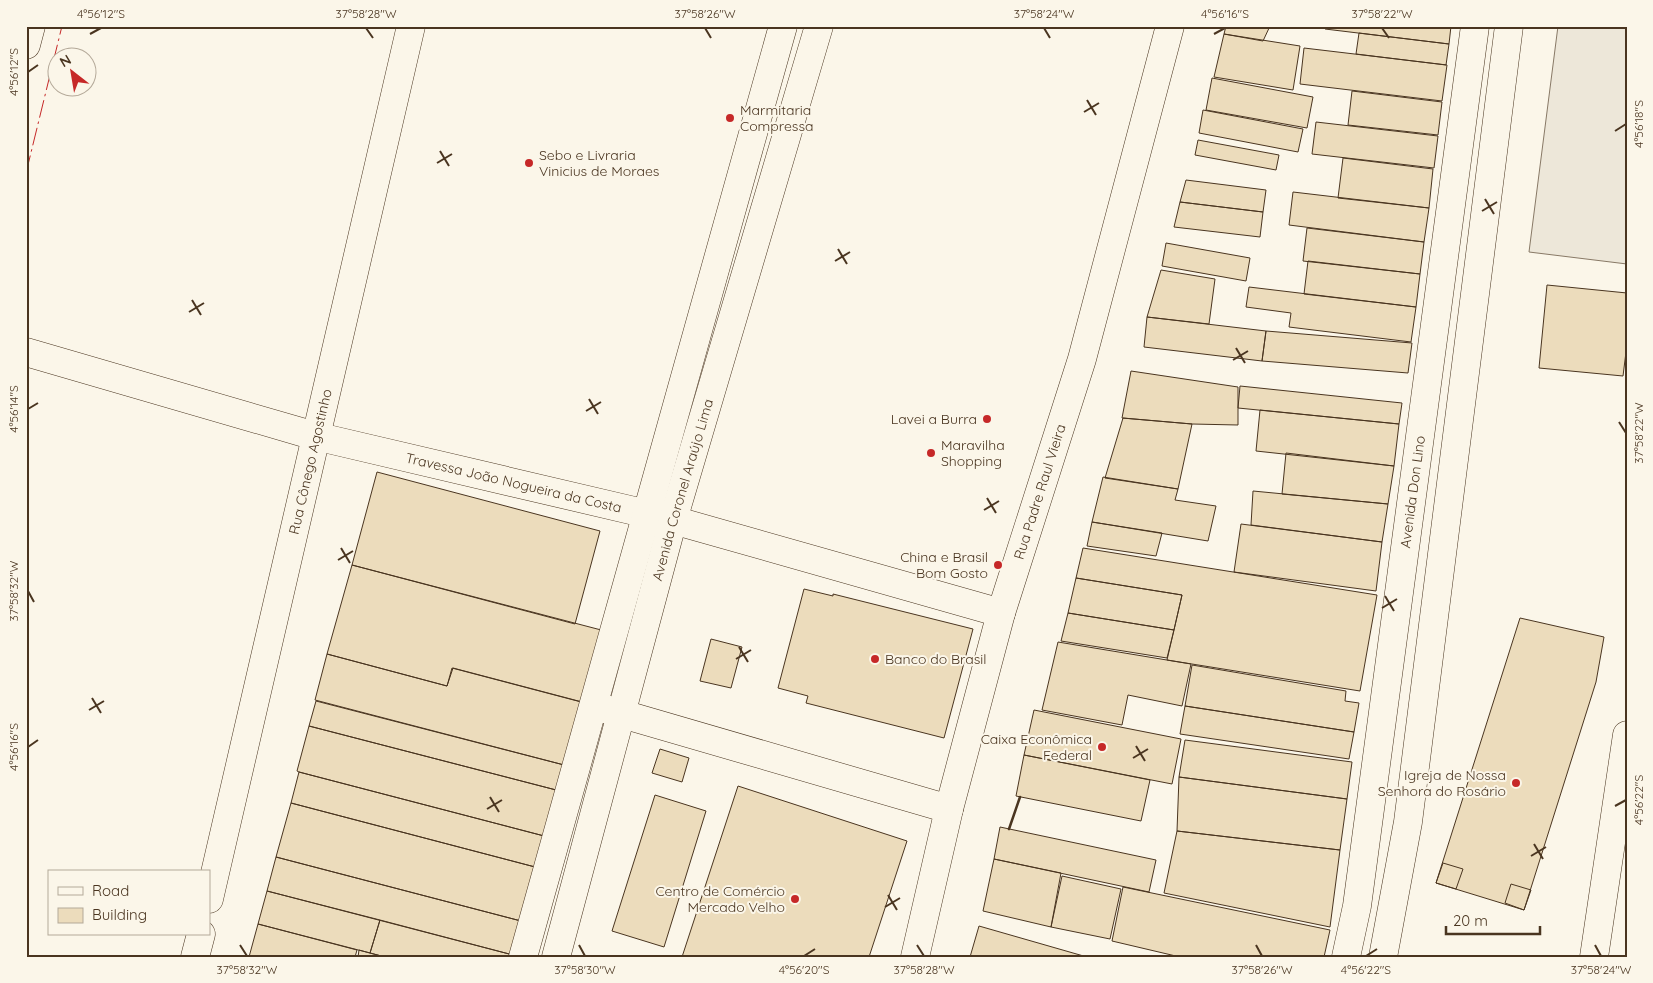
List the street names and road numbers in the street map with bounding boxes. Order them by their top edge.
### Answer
street label: Rua Cônego Agostinho [285,387,336,536]
street label: Avenida Coronel Araújo Lima [648,397,717,583]
street label: Rua Padre Raul Vieira [1010,422,1070,562]
street label: Avenida Don Lino [1396,434,1429,549]
street label: Travessa João Nogueira da Costa [404,449,623,517]

